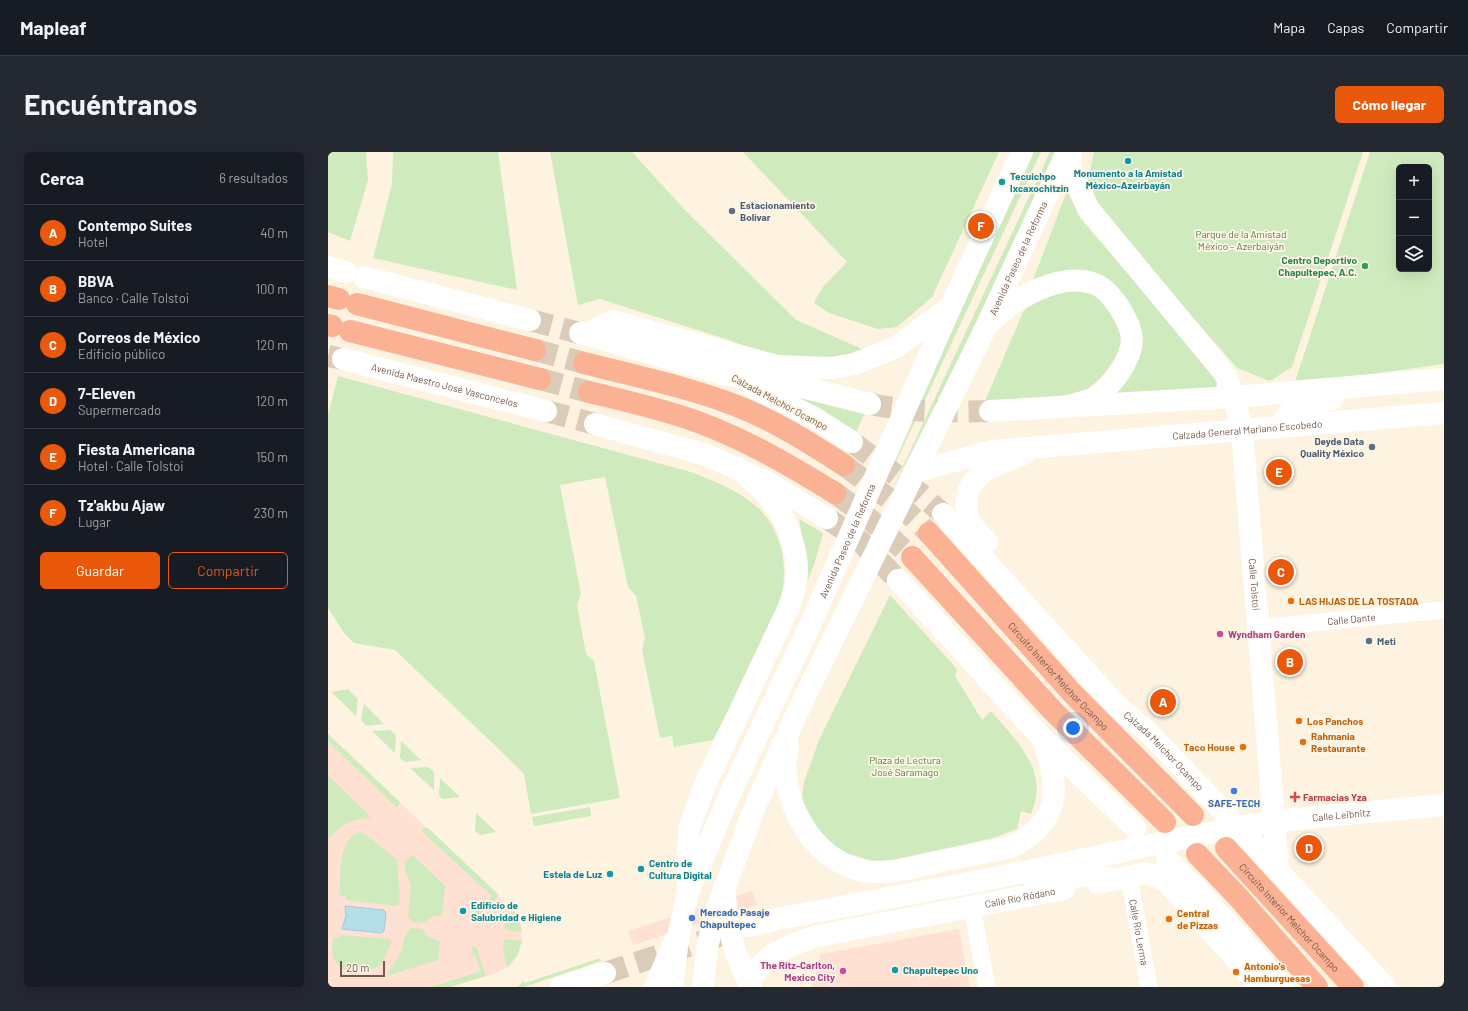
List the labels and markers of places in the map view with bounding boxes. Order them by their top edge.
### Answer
marker: Monumento a la Amistad México-Azeirbayán [1123,156,1133,166]
place label: Monumento a la Amistad México-Azeirbayán [1074,167,1183,191]
place label: Tecuichpo Ixcaxochitzin [1010,170,1069,194]
marker: Tecuichpo Ixcaxochitzin [997,177,1007,187]
place label: Estacionamiento Bolívar [740,199,816,223]
marker: Estacionamiento Bolívar [727,206,737,216]
pin: F [968,211,994,241]
place label: Centro Deportivo Chapultepec, A.C. [1278,254,1357,278]
marker: Centro Deportivo Chapultepec, A.C. [1360,261,1370,271]
place label: Deyde Data Quality México [1300,435,1364,459]
marker: Deyde Data Quality México [1367,442,1377,452]
pin: E [1266,457,1292,487]
pin: C [1268,557,1294,587]
place label: LAS HIJAS DE LA TOSTADA [1299,595,1419,607]
marker: LAS HIJAS DE LA TOSTADA [1286,596,1296,606]
place label: Wyndham Garden [1228,628,1305,640]
marker: Wyndham Garden [1215,629,1225,639]
place label: Meti [1377,635,1396,647]
marker: Meti [1364,636,1374,646]
pin: B [1277,647,1303,677]
pin: A [1150,687,1176,717]
place label: Los Panchos [1307,715,1363,727]
marker: Los Panchos [1294,716,1304,726]
place label: Rahmania Restaurante [1311,730,1366,754]
marker: Rahmania Restaurante [1298,737,1308,747]
place label: Taco House [1184,741,1236,753]
marker: Taco House [1238,742,1248,752]
marker: SAFE-TECH [1229,786,1239,796]
place label: Farmacias Yza [1303,791,1367,803]
marker: Farmacias Yza [1290,792,1300,802]
place label: SAFE-TECH [1208,797,1260,809]
pin: D [1296,833,1322,863]
place label: Centro de Cultura Digital [649,857,712,881]
marker: Centro de Cultura Digital [636,864,646,874]
place label: Estela de Luz [543,868,602,880]
marker: Estela de Luz [605,869,615,879]
place label: Edificio de Salubridad e Higiene [471,899,562,923]
marker: Edificio de Salubridad e Higiene [458,906,468,916]
place label: Mercado Pasaje Chapultepec [700,906,770,930]
place label: Central de Pizzas [1177,907,1218,931]
marker: Mercado Pasaje Chapultepec [687,913,697,923]
marker: Central de Pizzas [1164,914,1174,924]
place label: The Ritz-Carlton, Mexico City [760,959,835,983]
place label: Antonio's Hamburguesas [1244,960,1310,984]
place label: Chapultepec Uno [903,964,979,976]
marker: Chapultepec Uno [890,965,900,975]
marker: The Ritz-Carlton, Mexico City [838,966,848,976]
marker: Antonio's Hamburguesas [1231,967,1241,977]

